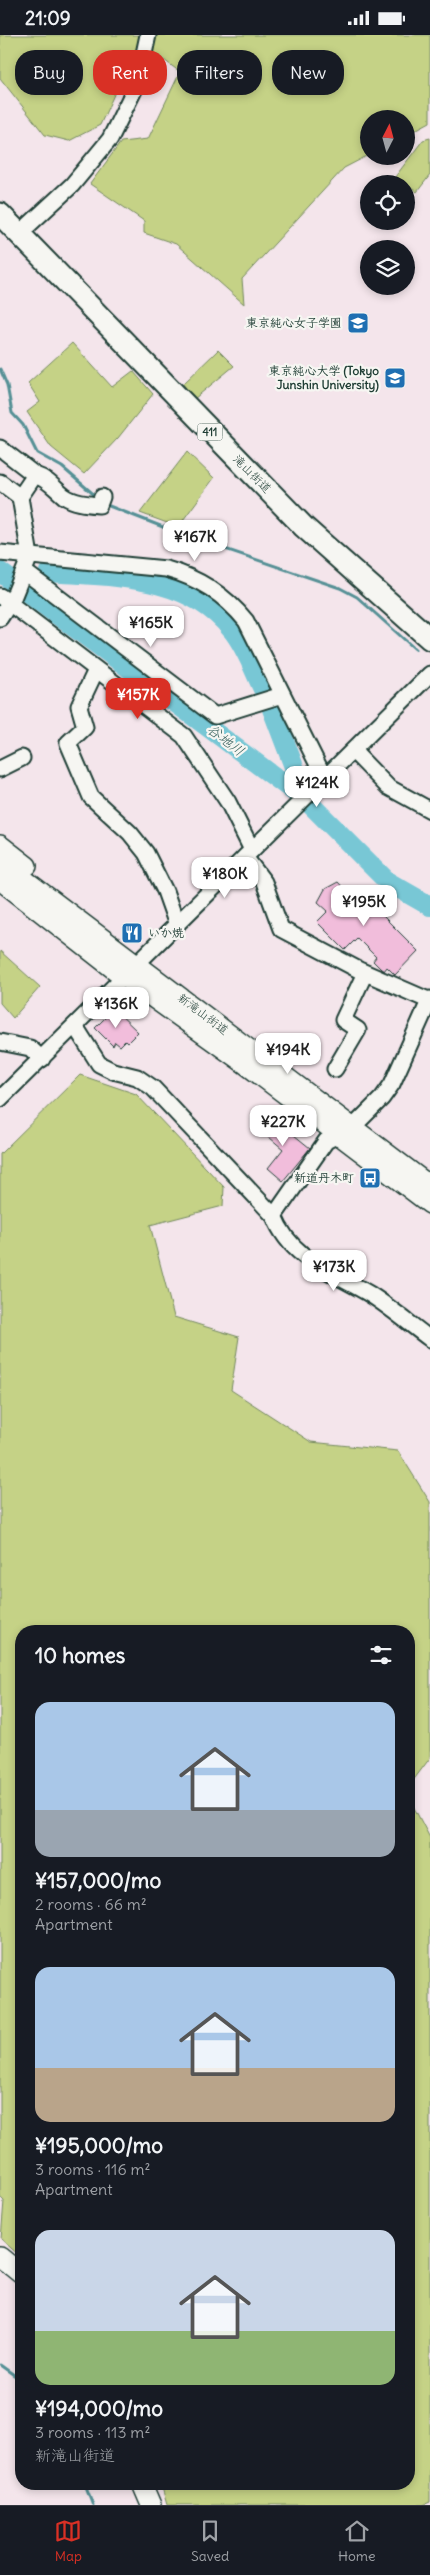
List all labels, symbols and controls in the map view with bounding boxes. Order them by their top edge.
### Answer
text: 21:09 [25,6,71,30]
chip: Buy [15,50,83,95]
chip: Rent [93,50,167,95]
chip: Filters [177,50,262,95]
chip: New [272,50,344,95]
north arrow [360,110,415,165]
map controls [360,110,415,295]
button: locate [360,175,415,230]
button: layers [360,240,415,295]
school or university icon: 東京純心女子学園 [346,311,370,335]
place label: 東京純心女子学園 [246,315,342,330]
place label: 東京純心大学 (Tokyo Junshin University) [269,363,379,393]
school or university icon: 東京純心大学 (Tokyo Junshin University) [383,366,407,390]
road number: 411 [198,423,222,441]
street label: 滝山街道 [230,451,275,496]
pin: ¥167K [160,519,230,562]
text: ¥167K [174,526,216,546]
pin: ¥165K [116,605,186,648]
text: ¥165K [129,612,173,632]
pin: ¥157K [103,677,173,720]
text: ¥157K [117,684,159,704]
water label: 谷地川 [204,720,248,760]
pin: ¥124K [282,765,352,808]
text: ¥124K [295,772,339,792]
pin: ¥180K [190,857,260,899]
text: ¥180K [202,863,248,883]
pin: ¥195K [329,885,399,927]
text: ¥195K [342,891,386,911]
restaurant icon: いか焼 [120,921,144,945]
place label: いか焼 [148,925,184,940]
pin: ¥136K [81,987,151,1029]
street label: 新滝山街道 [175,990,232,1038]
text: ¥136K [94,993,138,1013]
pin: ¥194K [253,1033,323,1075]
text: ¥194K [266,1039,310,1059]
pin: ¥227K [248,1105,318,1147]
text: ¥227K [261,1111,305,1131]
bus stop icon: 新道丹木町 [358,1166,382,1190]
place label: 新道丹木町 [294,1170,354,1185]
pin: ¥173K [299,1249,369,1292]
text: ¥173K [313,1256,355,1276]
icon: filters [367,1641,395,1669]
text: 10 homes [35,1642,125,1669]
icon: home [170,1734,260,1824]
text: ¥157,000/mo [35,1867,161,1894]
text: 2 rooms · 66 m² [35,1894,147,1914]
text: Apartment [35,1914,113,1934]
icon: home [170,1999,260,2089]
text: ¥195,000/mo [35,2132,163,2159]
text: 3 rooms · 116 m² [35,2159,151,2179]
text: Apartment [35,2179,113,2199]
icon: home [170,2262,260,2352]
text: ¥194,000/mo [35,2395,163,2422]
text: 3 rooms · 113 m² [35,2422,150,2442]
text: 新滝山街道 [35,2445,115,2465]
tab: Map [54,2517,82,2565]
tab: Saved [191,2517,229,2565]
tab: Home [338,2517,376,2565]

